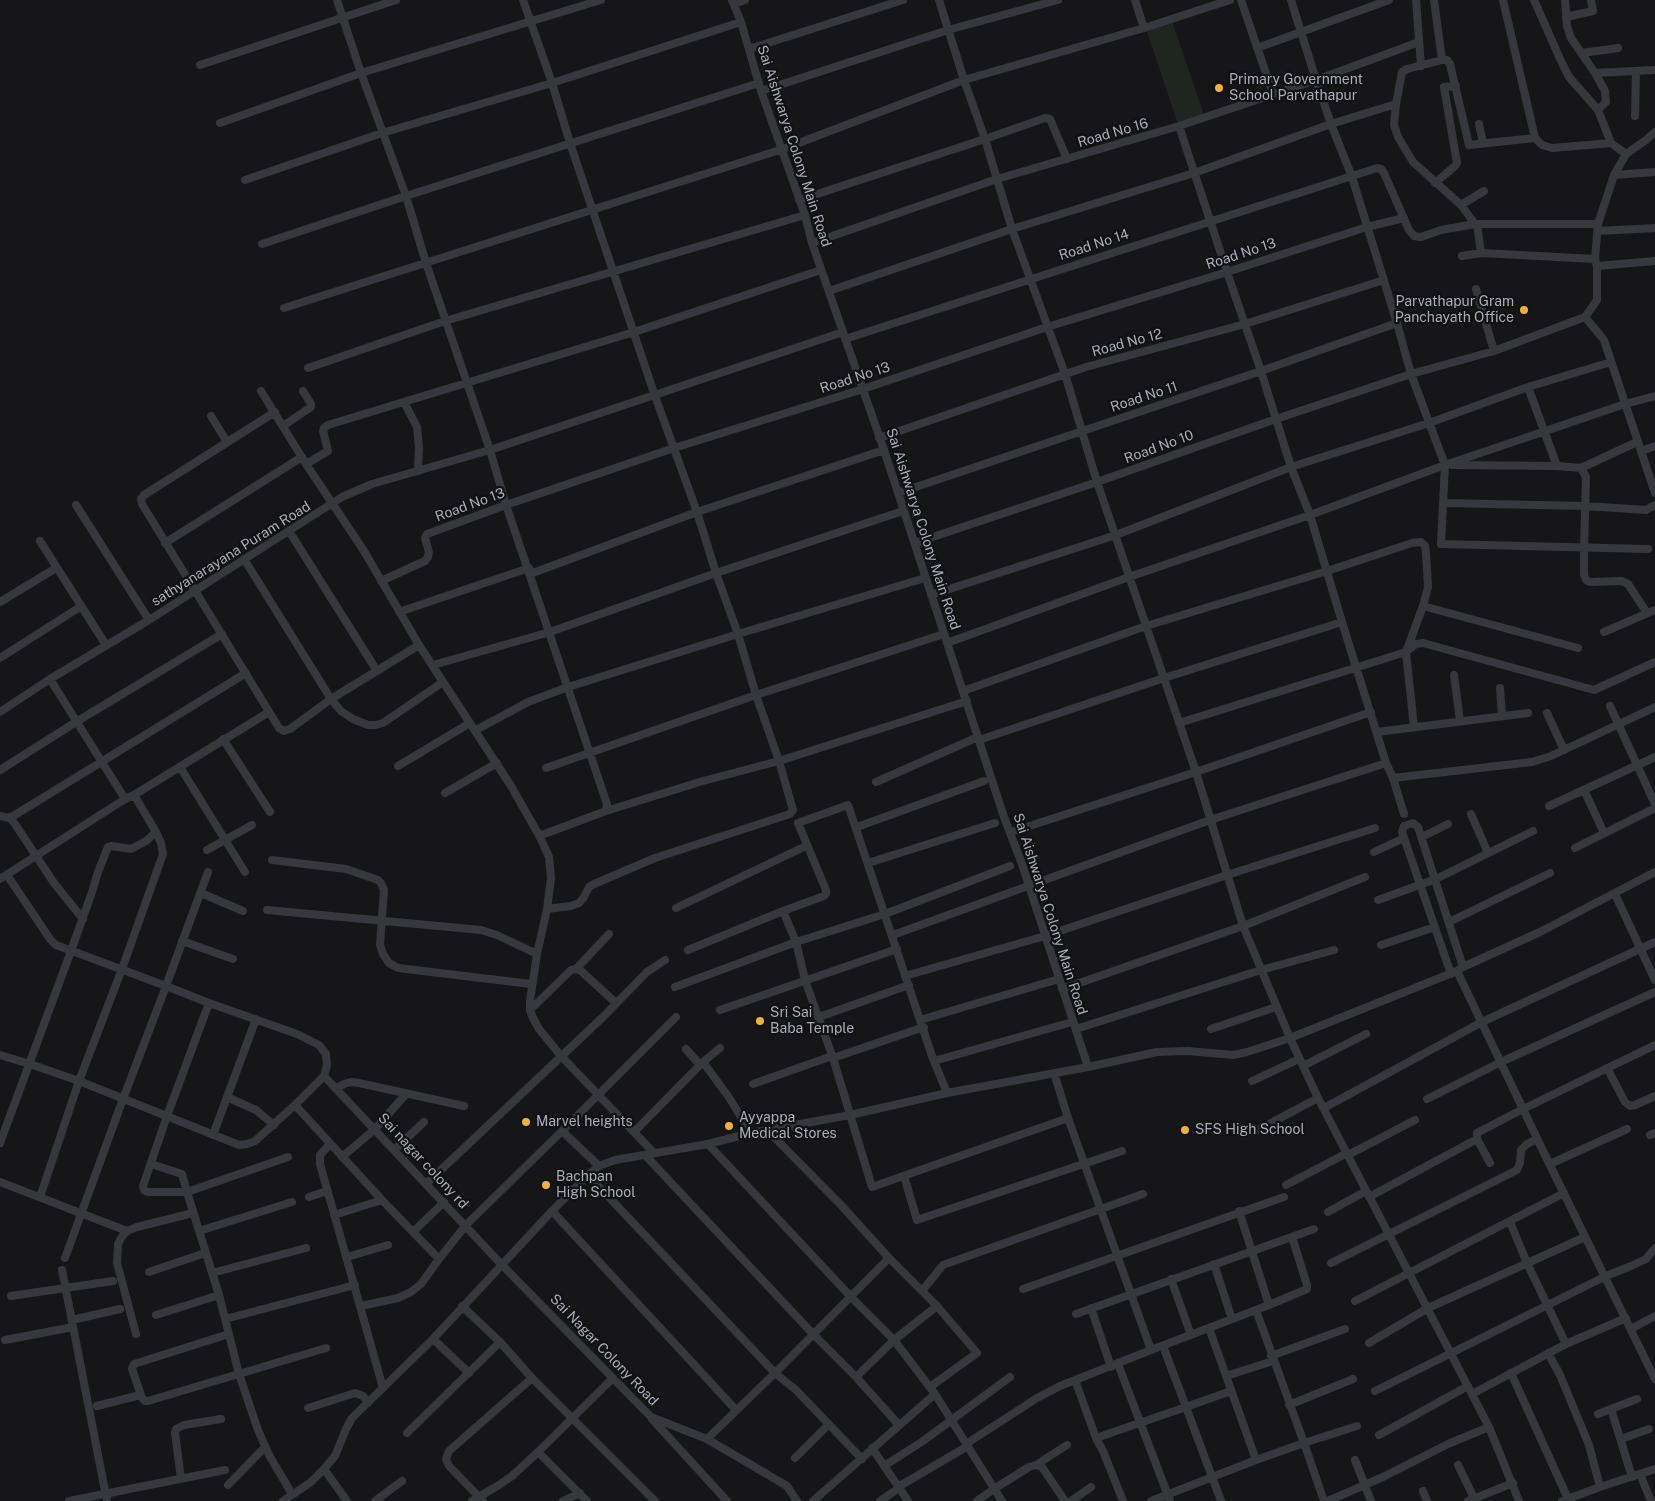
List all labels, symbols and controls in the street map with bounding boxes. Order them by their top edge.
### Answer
street label: Sai Aishwarya Colony Main Road [753,43,835,249]
place label: Primary Government School Parvathapur [1229,72,1363,104]
marker: Primary Government School Parvathapur [1213,82,1225,94]
street label: Road No 16 [1076,115,1150,151]
street label: Road No 14 [1057,226,1131,264]
street label: Road No 13 [1204,235,1278,273]
place label: Parvathapur Gram Panchayath Office [1395,294,1514,326]
marker: Parvathapur Gram Panchayath Office [1518,304,1530,316]
street label: Road No 12 [1090,326,1164,360]
street label: Road No 13 [818,359,892,397]
street label: Road No 11 [1108,378,1180,416]
street label: Sai Aishwarya Colony Main Road [882,426,964,632]
street label: Road No 10 [1122,427,1196,467]
street label: Road No 13 [433,485,507,525]
street label: sathyanarayana Puram Road [148,498,314,610]
street label: Sai Aishwarya Colony Main Road [1009,811,1091,1017]
place label: Sri Sai Baba Temple [770,1005,854,1038]
marker: Sri Sai Baba Temple [754,1015,766,1027]
street label: Sai nagar colony rd [374,1110,472,1212]
place label: Ayyappa Medical Stores [739,1110,837,1142]
place label: Marvel heights [536,1114,633,1130]
marker: Marvel heights [520,1116,532,1128]
marker: Ayyappa Medical Stores [723,1120,735,1132]
place label: SFS High School [1195,1122,1305,1138]
marker: SFS High School [1179,1124,1191,1136]
place label: Bachpan High School [556,1169,635,1202]
marker: Bachpan High School [540,1179,552,1191]
street label: Sai Nagar Colony Road [546,1291,662,1409]

